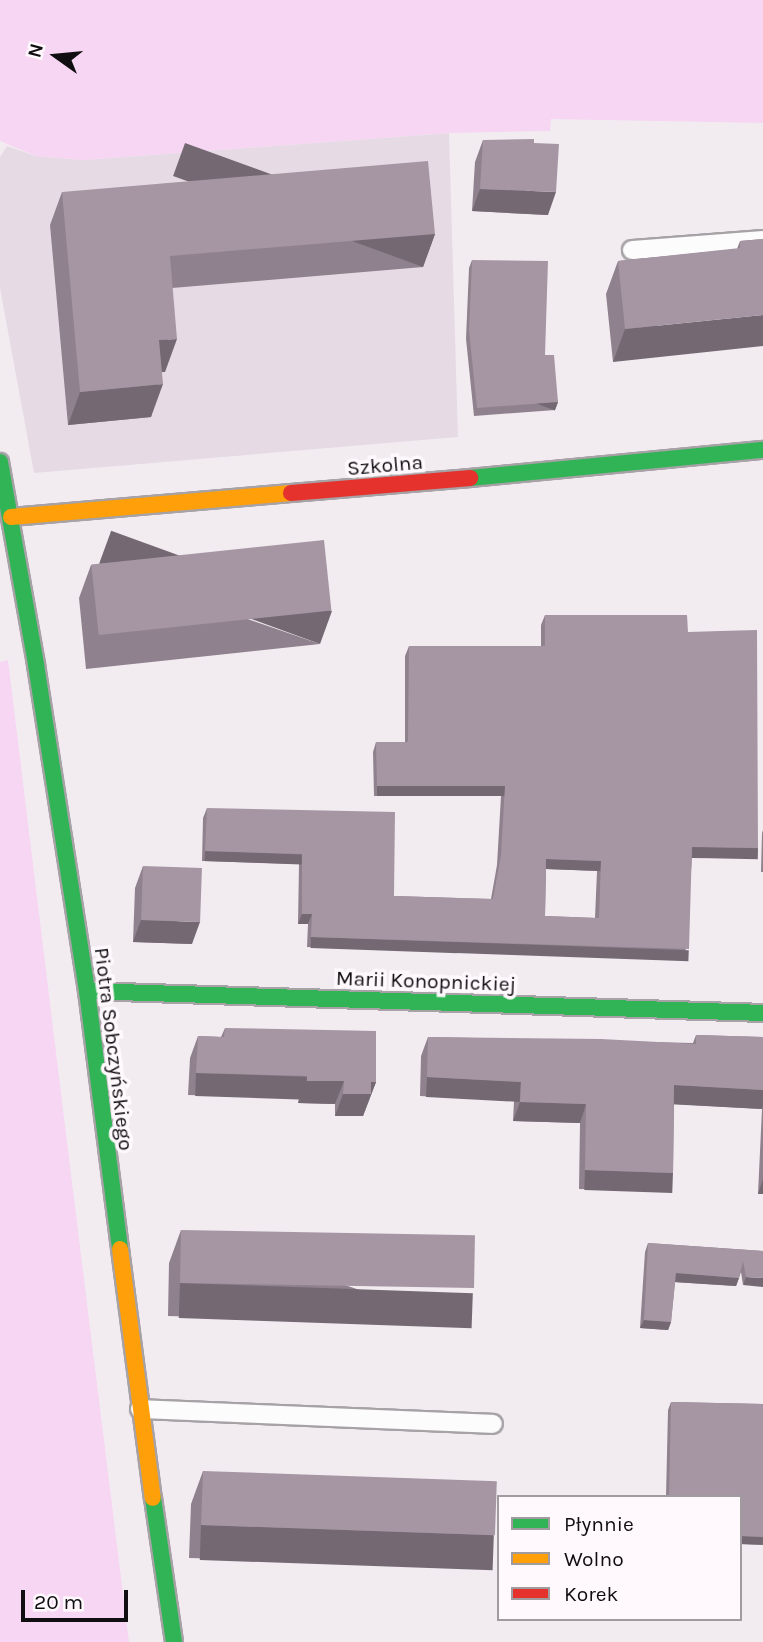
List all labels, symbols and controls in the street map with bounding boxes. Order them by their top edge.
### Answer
north arrow [21,21,91,91]
text: N [23,41,48,60]
street label: Szkolna [346,449,424,481]
street label: Piotra Sobczyńskiego [89,946,139,1152]
street label: Marii Konopnickiej [335,965,517,997]
legend [497,1495,742,1621]
text: Płynnie [564,1512,634,1536]
text: Wolno [564,1547,624,1571]
scale bar [24,1576,131,1620]
text: Korek [564,1582,618,1606]
text: 20 m [34,1590,83,1614]

